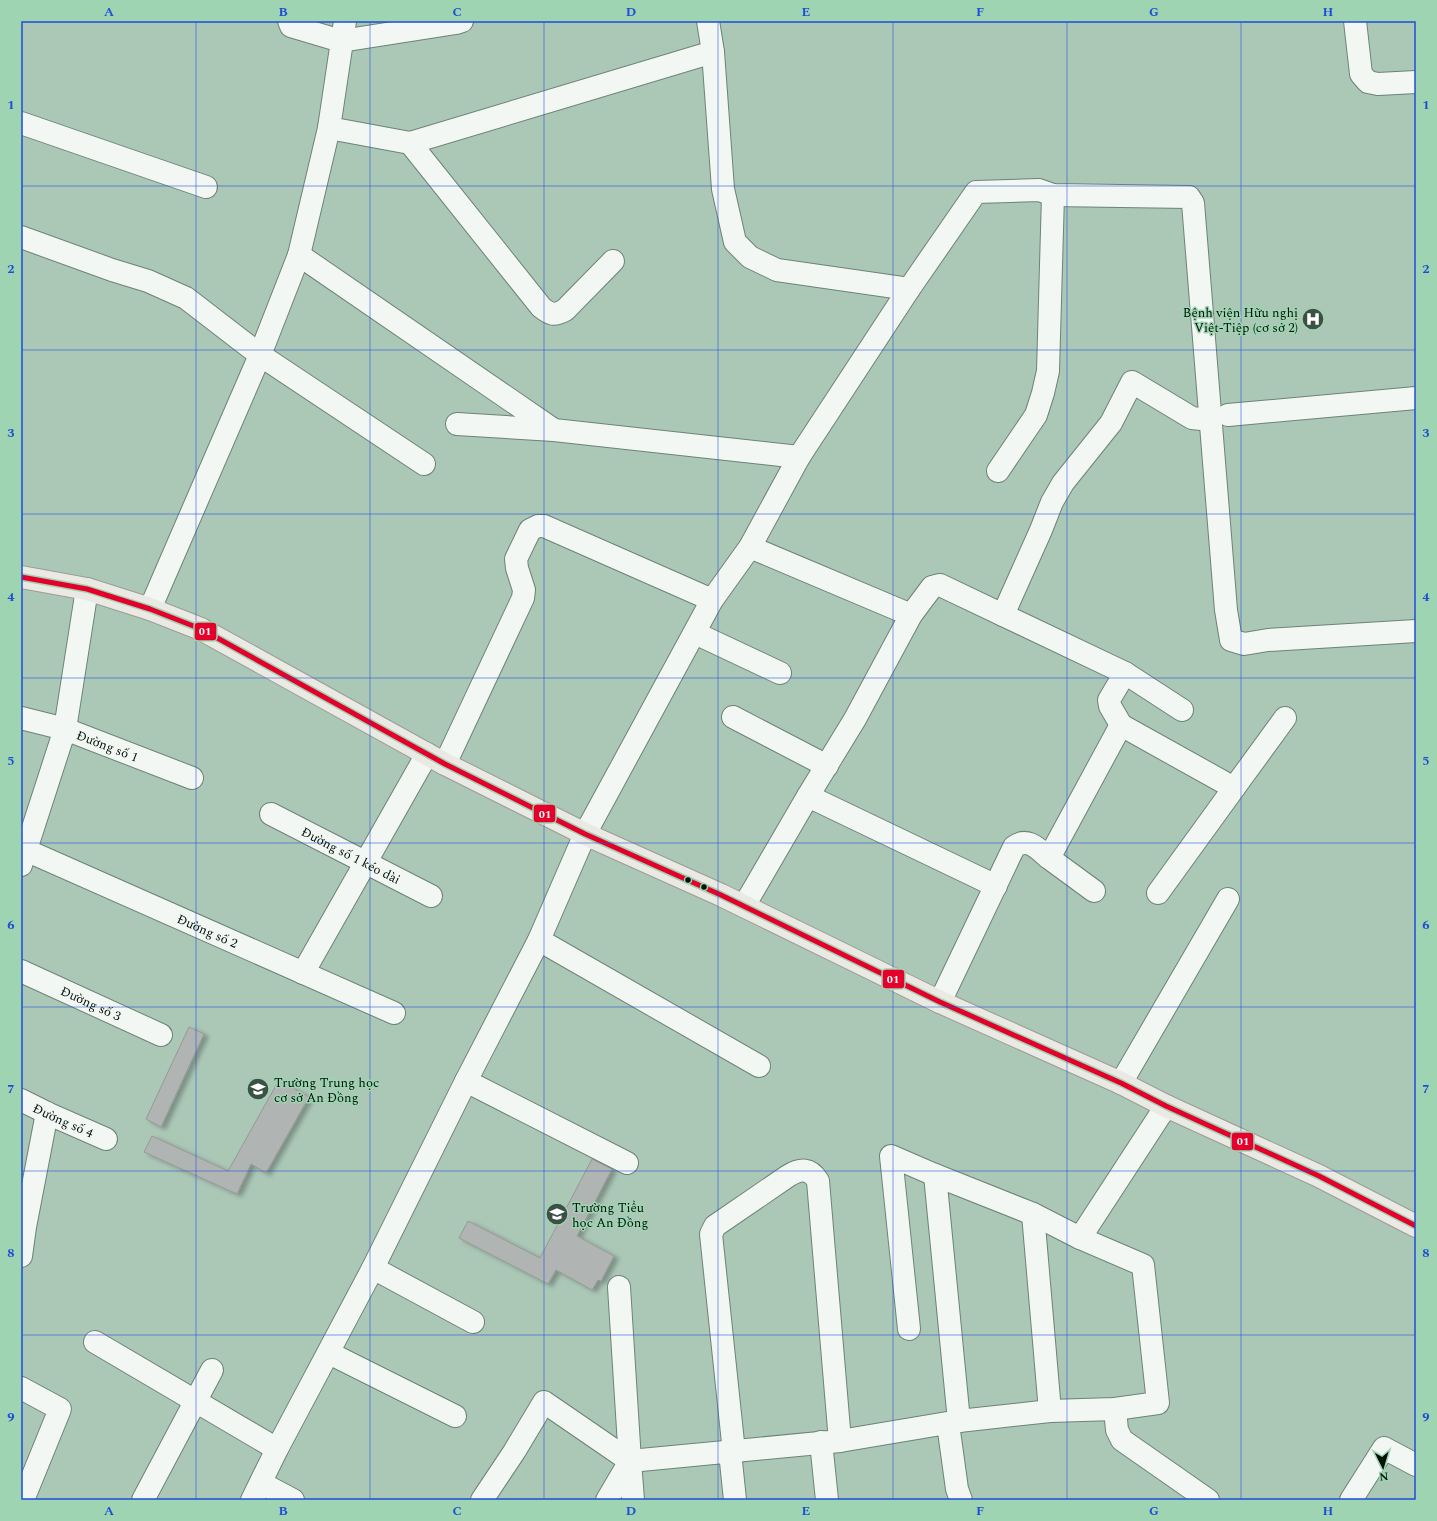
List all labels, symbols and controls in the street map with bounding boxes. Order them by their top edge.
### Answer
text: A [104,2,114,22]
text: B [278,2,288,22]
text: C [452,2,462,22]
text: D [626,2,636,22]
text: E [802,2,811,22]
text: F [976,2,984,22]
text: G [1149,2,1159,22]
text: H [1323,2,1334,22]
text: 1 [7,95,15,115]
text: 1 [1422,95,1430,115]
text: 2 [7,259,15,279]
text: 2 [1422,259,1430,279]
place label: Bệnh viện Hữu nghị Việt-Tiệp (cơ sở 2) [1183,303,1298,338]
hospital icon: Bệnh viện Hữu nghị Việt-Tiệp (cơ sở 2) [1300,306,1326,332]
text: 3 [7,423,15,443]
text: 3 [1422,423,1430,443]
text: 4 [7,587,15,607]
text: 4 [1422,587,1430,607]
line badge: 01 [194,622,217,641]
text: 01 [199,623,211,640]
street label: Đường số 1 [73,725,141,767]
text: 5 [7,751,15,771]
text: 5 [1422,751,1430,771]
line badge: 01 [533,804,556,823]
text: 01 [539,806,551,823]
street label: Đường số 1 kéo dài [297,822,404,890]
unlabelled marker [683,875,693,885]
unlabelled marker [699,882,709,892]
street label: Đường số 2 [174,909,241,954]
text: 6 [7,915,15,935]
text: 6 [1422,915,1430,935]
line badge: 01 [882,969,905,989]
text: 01 [887,971,899,988]
street label: Đường số 3 [57,981,125,1027]
place label: Trường Trung học cơ sở An Đồng [274,1073,379,1108]
school or university icon: Trường Trung học cơ sở An Đồng [245,1076,271,1102]
text: 7 [7,1079,15,1099]
text: 7 [1422,1079,1430,1099]
street label: Đường số 4 [29,1099,97,1144]
line badge: 01 [1231,1132,1254,1151]
text: 01 [1237,1133,1249,1150]
place label: Trường Tiểu học An Đồng [572,1198,648,1233]
school or university icon: Trường Tiểu học An Đồng [544,1201,570,1227]
text: 8 [7,1243,15,1263]
text: 8 [1422,1243,1430,1263]
text: 9 [7,1407,15,1427]
text: 9 [1422,1407,1430,1427]
north arrow [1363,1447,1403,1487]
text: N [1379,1468,1389,1485]
text: A [104,1501,114,1521]
text: B [278,1501,288,1521]
text: C [452,1501,462,1521]
text: D [626,1501,636,1521]
text: E [802,1501,811,1521]
text: F [976,1501,984,1521]
text: G [1149,1501,1159,1521]
text: H [1323,1501,1334,1521]

